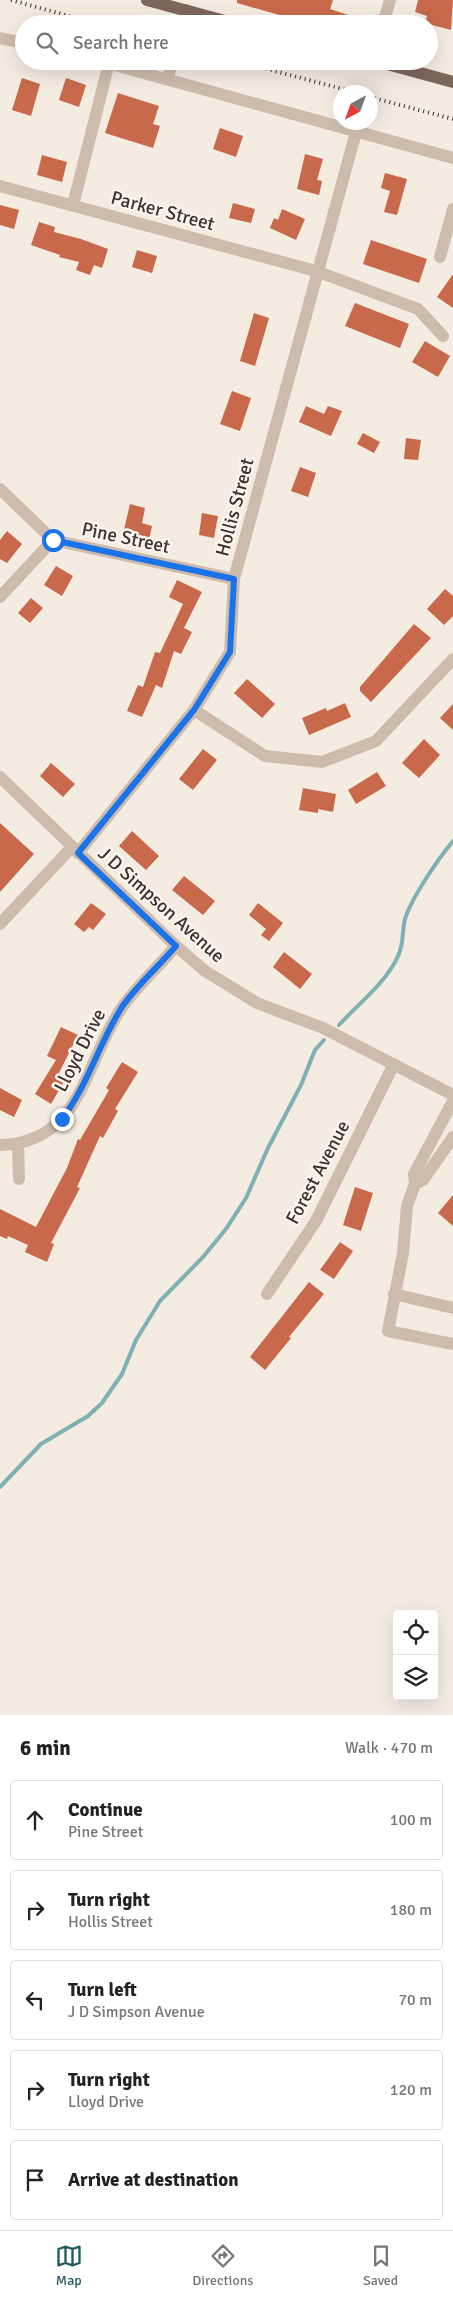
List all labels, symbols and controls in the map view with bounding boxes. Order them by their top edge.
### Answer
search box [15,15,438,70]
icon: search [33,29,61,57]
text: Search here [73,31,169,55]
north arrow [333,85,378,130]
street label: Parker Street [108,186,218,236]
street label: Hollis Street [210,455,260,559]
street label: Pine Street [80,517,172,559]
route start [42,529,65,552]
street label: J D Simpson Avenue [93,842,230,968]
street label: Lloyd Drive [49,1005,111,1096]
route end [51,1108,74,1131]
street label: Forest Avenue [281,1117,355,1228]
map controls [393,1610,438,1700]
button: locate [393,1610,438,1655]
button: layers [393,1655,438,1700]
text: 6 min [20,1735,71,1761]
text: Walk · 470 m [345,1738,433,1758]
text: Continue [68,1798,143,1822]
icon: ahead [21,1806,49,1834]
text: 100 m [390,1810,432,1830]
text: Pine Street [68,1822,143,1842]
text: Turn right [68,1888,150,1912]
icon: right [21,1896,49,1924]
text: 180 m [390,1900,432,1920]
text: Hollis Street [68,1912,153,1932]
text: Turn left [68,1978,137,2002]
icon: left [21,1986,49,2014]
text: 70 m [398,1990,432,2010]
text: J D Simpson Avenue [68,2002,205,2022]
text: Turn right [68,2068,150,2092]
icon: right [21,2076,49,2104]
text: 120 m [390,2080,432,2100]
text: Lloyd Drive [68,2092,144,2112]
icon: arrive [21,2166,49,2194]
text: Arrive at destination [68,2168,239,2192]
tab: Map [55,2242,83,2289]
tab: Directions [192,2242,253,2289]
tab: Saved [363,2242,398,2289]

